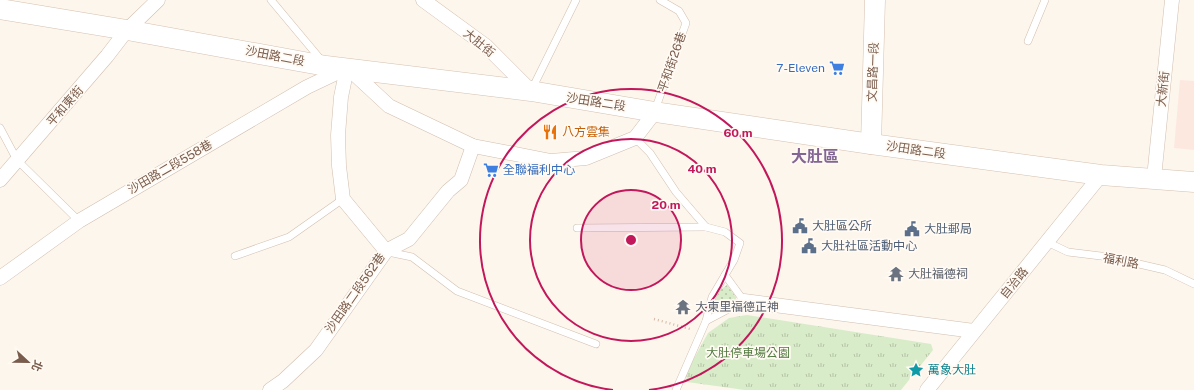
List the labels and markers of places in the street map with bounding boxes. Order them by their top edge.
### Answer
supermarket icon: 7-Eleven [828,59,846,77]
place label: 7-Eleven [776,61,825,75]
restaurant icon: 八方雲集 [541,123,559,141]
place label: 八方雲集 [562,125,610,139]
supermarket icon: 全聯福利中心 [482,161,500,179]
place label: 全聯福利中心 [503,163,575,177]
public building icon: 大肚區公所 [791,217,809,235]
place label: 大肚區公所 [812,219,872,233]
public building icon: 大肚郵局 [903,220,921,238]
place label: 大肚郵局 [924,222,972,236]
centre of rings [624,233,638,247]
public building icon: 大肚社區活動中心 [800,237,818,255]
place label: 大肚社區活動中心 [821,239,917,253]
temple icon: 大肚福德祠 [887,265,905,283]
place label: 大肚福德祠 [908,267,968,281]
temple icon: 大東里福德正神 [674,298,692,316]
place label: 大東里福德正神 [695,300,779,314]
place icon: 萬象大肚 [907,361,925,379]
place label: 萬象大肚 [928,363,976,377]

